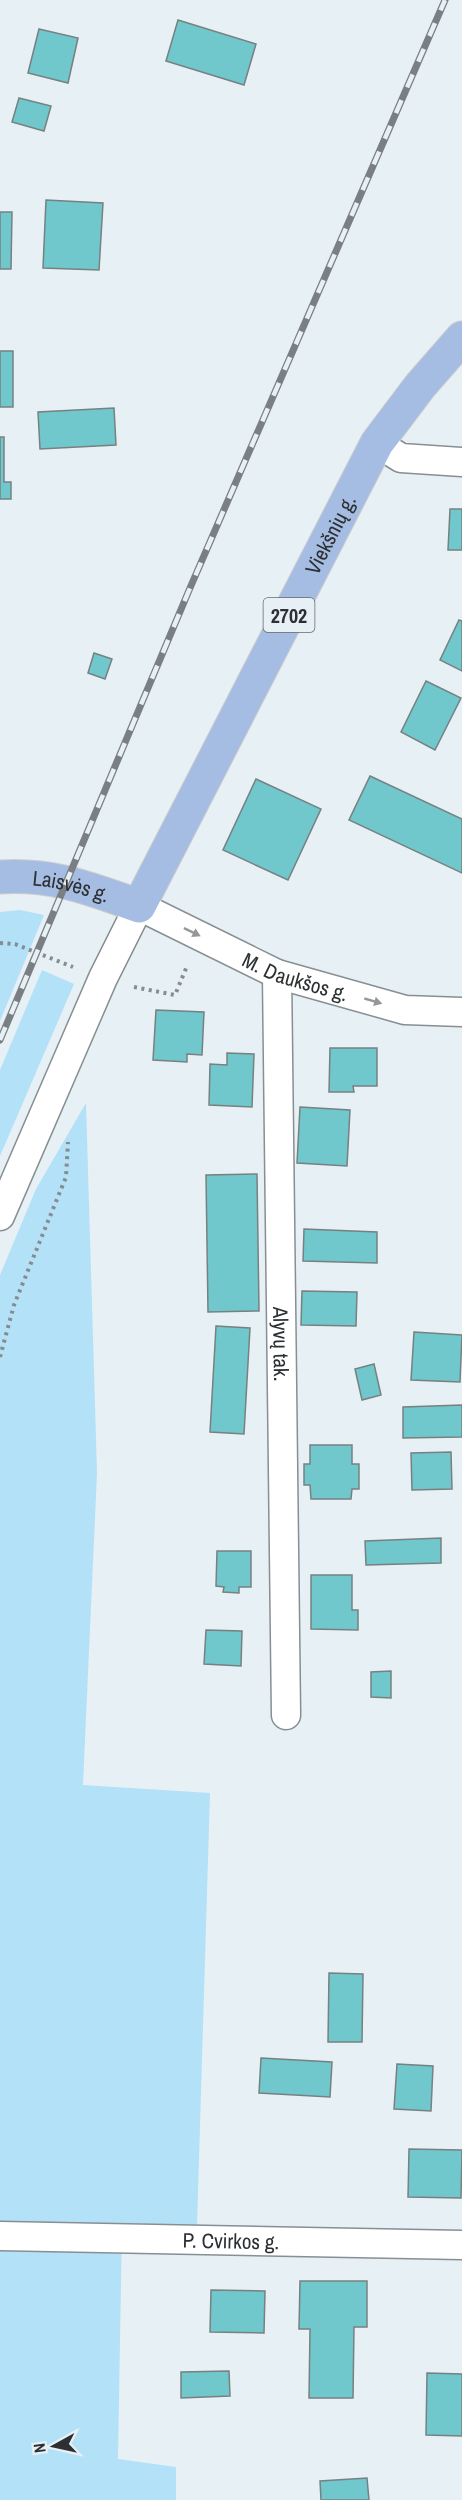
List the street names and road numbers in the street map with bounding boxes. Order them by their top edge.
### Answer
street label: Viekšnių g. [297,490,363,579]
road number: 2702 [264,598,314,632]
street label: Laisvės g. [31,863,114,909]
street label: M. Daukšos g. [238,945,352,1008]
street label: Alyvų tak. [267,1305,296,1382]
street label: P. Cvirkos g. [182,2225,279,2256]

